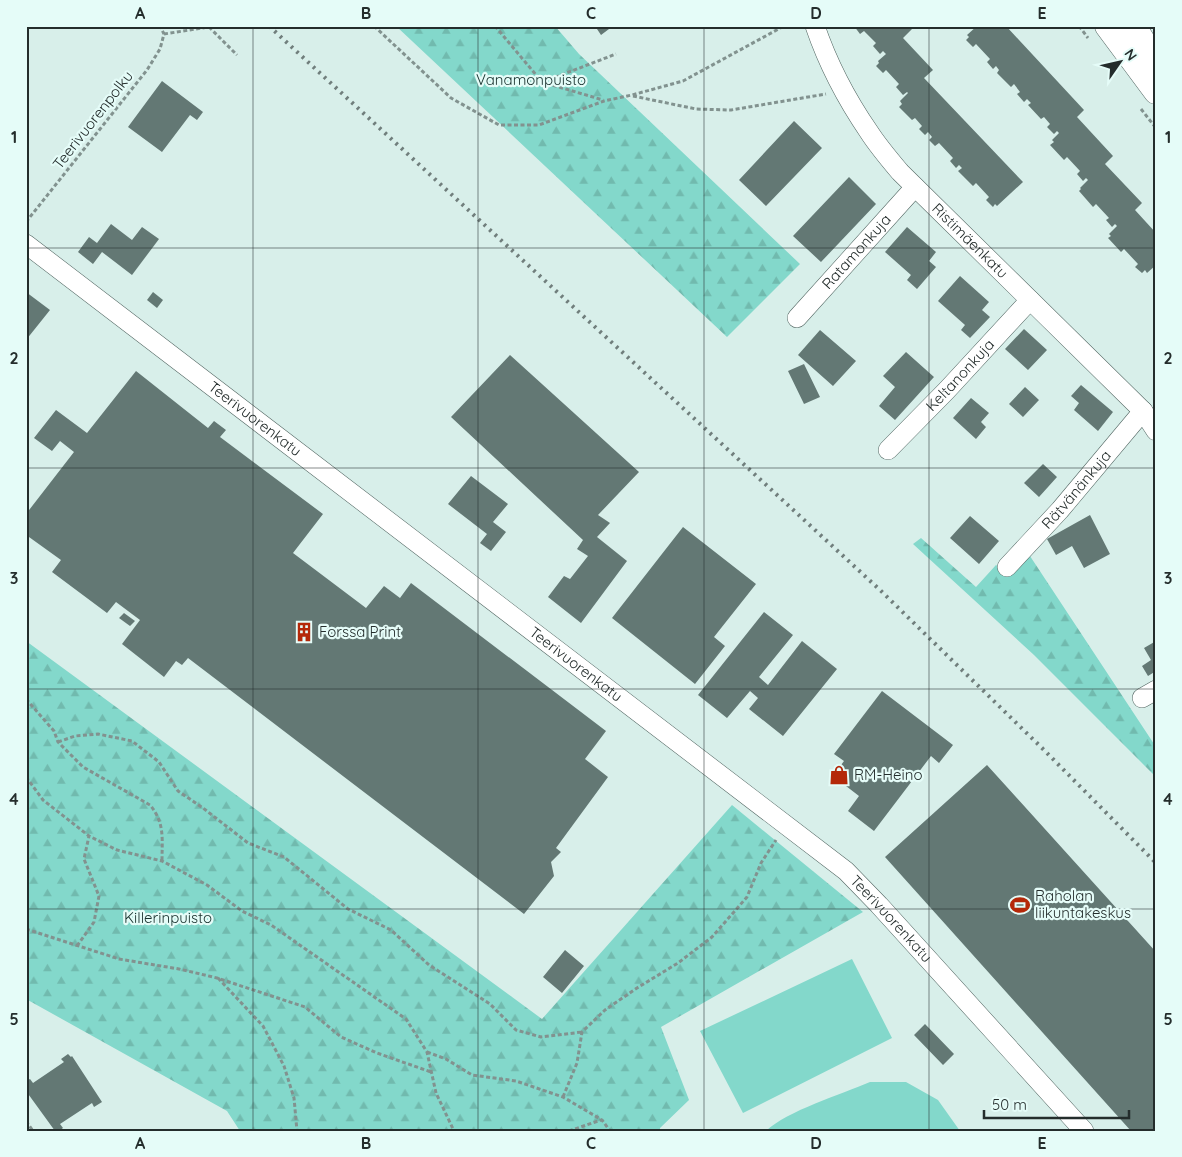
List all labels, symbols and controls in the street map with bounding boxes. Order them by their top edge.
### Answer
text: A [135,3,146,23]
text: B [361,3,371,23]
text: C [586,3,596,23]
text: D [810,3,822,23]
text: E [1037,3,1047,23]
north arrow [1094,38,1144,88]
text: N [1120,45,1141,64]
street label: Teerivuorenpolku [48,67,137,173]
park label: Vanamonpuisto [476,70,586,89]
text: 1 [11,127,17,147]
text: 1 [1165,127,1171,147]
street label: Ristimäenkatu [928,199,1012,282]
street label: Ratamonkuja [818,210,895,293]
street label: Keltanonkuja [922,335,998,415]
text: 2 [9,348,19,368]
text: 2 [1163,348,1173,368]
street label: Teerivuorenkatu [205,377,305,460]
street label: Rätvänänkuja [1037,446,1115,533]
text: 3 [10,568,18,588]
text: 3 [1164,568,1172,588]
building icon: Forssa Print [293,621,315,643]
place label: Forssa Print [319,622,401,641]
street label: Teerivuorenkatu [526,622,626,706]
shop icon: RM-Heino [828,764,850,786]
place label: RM-Heino [854,765,923,784]
text: 4 [9,789,19,809]
text: 4 [1163,789,1173,809]
street label: Teerivuorenkatu [846,871,936,966]
place label: Raholan liikuntakeskus [1035,886,1131,922]
sports icon: Raholan liikuntakeskus [1009,894,1031,916]
park label: Killerinpuisto [124,908,212,927]
text: 5 [9,1009,19,1029]
text: 5 [1163,1009,1173,1029]
scale bar [984,1087,1130,1119]
text: 50 m [992,1095,1027,1114]
text: A [135,1133,146,1153]
text: B [361,1133,371,1153]
text: C [586,1133,596,1153]
text: D [810,1133,822,1153]
text: E [1037,1133,1047,1153]

